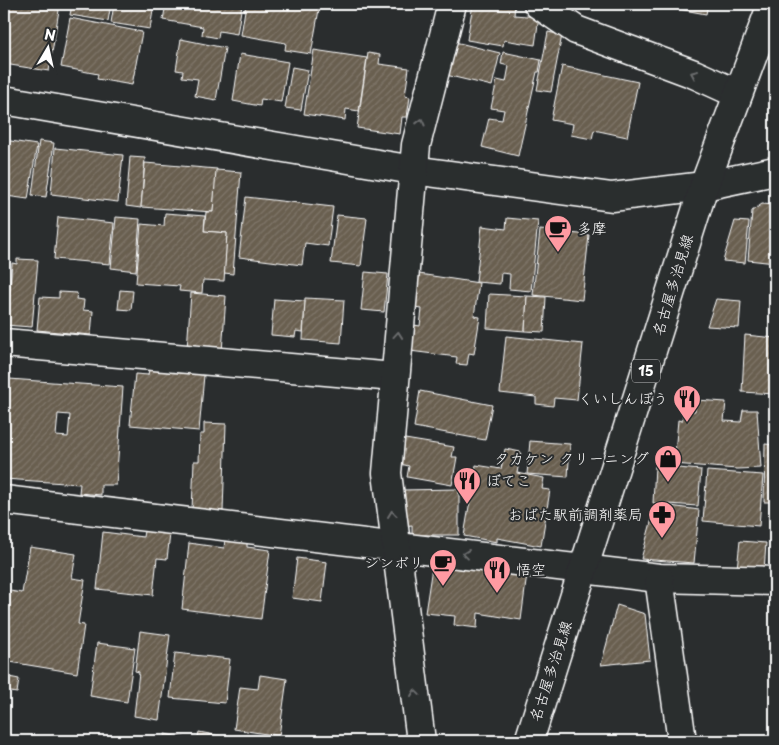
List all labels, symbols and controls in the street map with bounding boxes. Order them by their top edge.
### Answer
north arrow [22,22,72,72]
text: N [43,23,57,46]
one-way arrow [690,70,698,80]
one-way arrow [415,118,426,127]
cafe icon: 多摩 [543,214,573,253]
place label: 多摩 [577,216,607,239]
street label: 名古屋多治見線 [645,231,698,338]
one-way arrow [392,331,403,339]
road number: 15 [632,360,660,382]
restaurant icon: くいしんぼう [672,384,702,423]
place label: くいしんぼう [578,386,668,409]
shop icon: タカケン クリーニング [653,444,683,483]
place label: タカケン クリーニング [494,446,649,469]
restaurant icon: ぼてこ [452,466,482,505]
place label: ぼてこ [486,468,531,491]
pharmacy icon: おばた駅前調剤薬局 [647,500,677,539]
place label: おばた駅前調剤薬局 [508,502,643,525]
one-way arrow [387,510,398,518]
cafe icon: シンボリ [428,548,458,587]
one-way arrow [461,549,469,560]
place label: シンボリ [364,550,424,573]
restaurant icon: 悟空 [482,555,512,594]
place label: 悟空 [516,557,546,580]
street label: 名古屋多治見線 [522,617,577,724]
one-way arrow [410,689,421,697]

